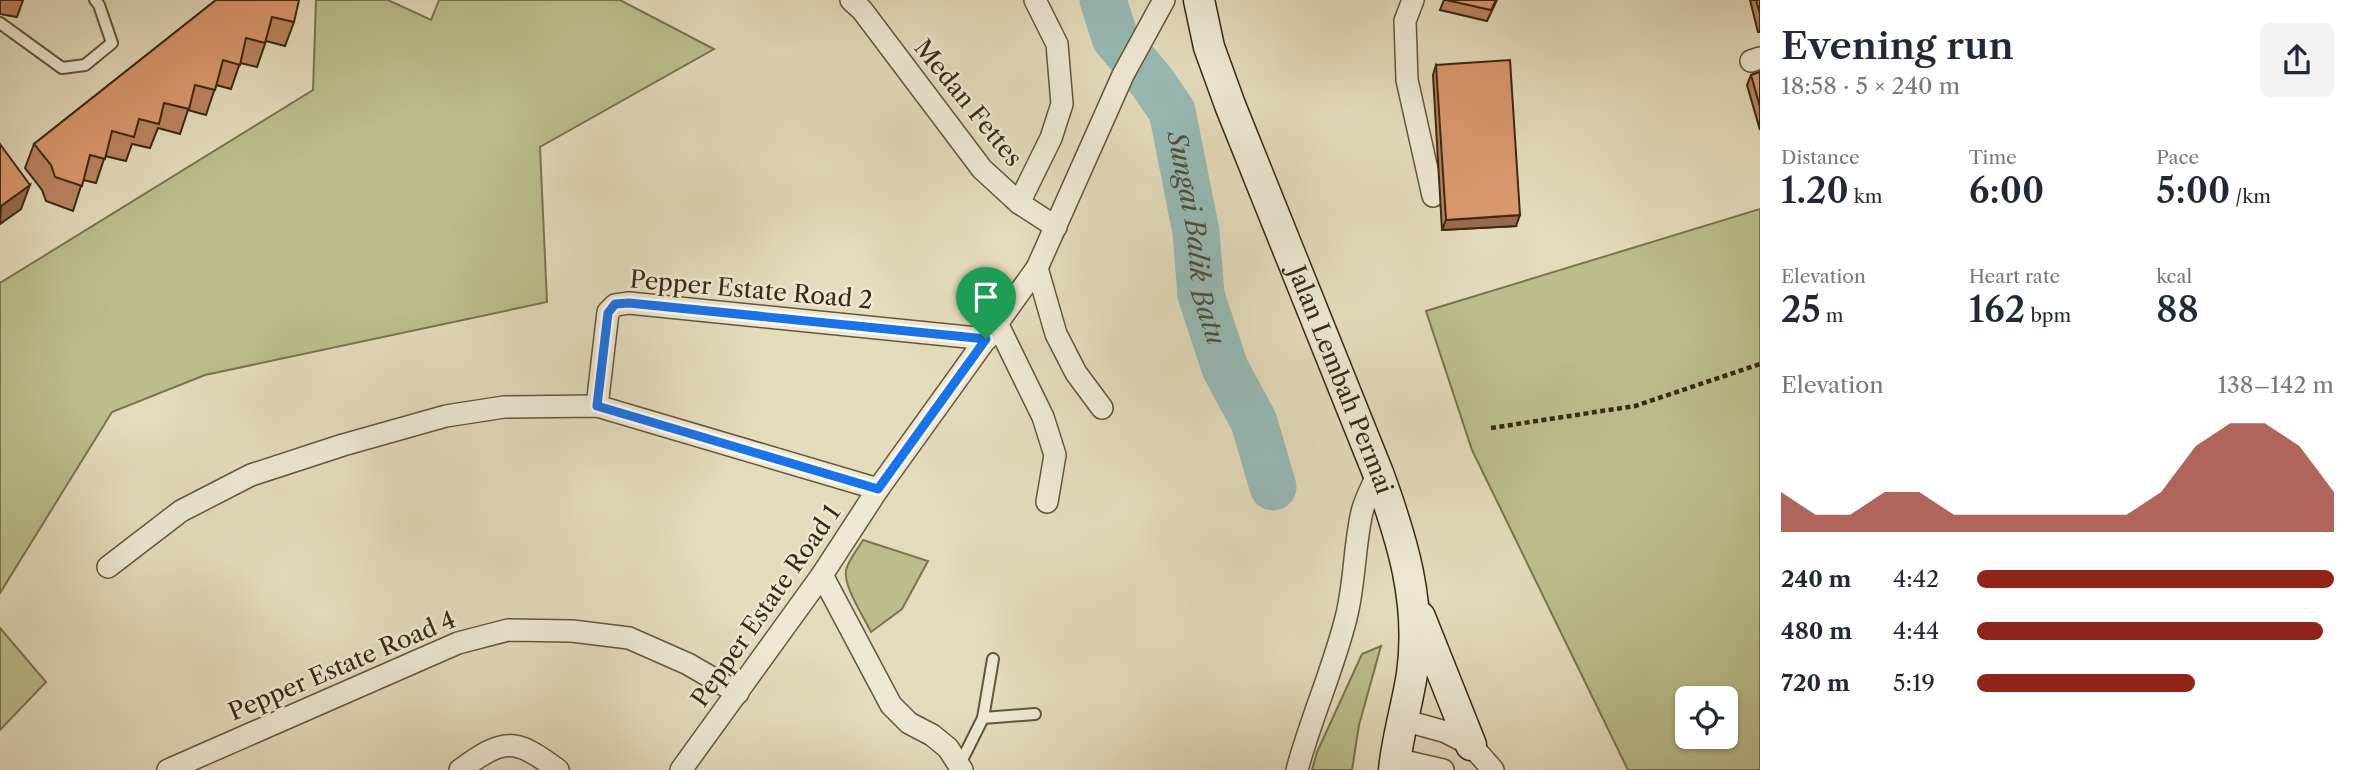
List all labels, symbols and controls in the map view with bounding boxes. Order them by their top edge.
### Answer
text: Evening run [1781,22,2014,69]
button: share [2260,23,2334,97]
street label: Medan Fettes [908,33,1028,172]
text: 18:58 · 5 × 240 m [1781,72,1960,100]
water label: Sungai Balik Batu [1160,127,1232,349]
text: Distance [1781,146,1860,169]
text: Time [1969,146,2017,169]
text: Pace [2156,146,2199,169]
text: 1.20 [1781,169,1849,212]
text: 6:00 [1969,169,2044,212]
text: 5:00 [2156,169,2230,212]
text: km [1849,185,1882,208]
text: /km [2230,185,2271,208]
street label: Jalan Lembah Permai [1281,258,1399,498]
street label: Pepper Estate Road 2 [628,264,874,315]
text: Elevation [1781,265,1866,288]
text: Heart rate [1969,265,2060,288]
text: kcal [2156,265,2192,288]
pin [956,267,1016,339]
icon: arrive [967,278,1005,316]
text: 25 [1781,288,1821,331]
text: 162 [1969,288,2025,331]
text: 88 [2156,288,2199,331]
text: m [1821,304,1843,327]
text: bpm [2025,304,2071,327]
text: Elevation [1781,371,1884,399]
text: 138–142 m [2217,371,2334,399]
street label: Pepper Estate Road 1 [685,499,846,712]
text: 240 m [1781,565,1852,593]
text: 4:42 [1893,565,1939,593]
street label: Pepper Estate Road 4 [224,605,460,726]
text: 480 m [1781,617,1852,645]
text: 4:44 [1893,617,1939,645]
text: 720 m [1781,669,1850,697]
text: 5:19 [1893,669,1935,697]
map controls [1675,686,1738,749]
button: locate [1675,686,1738,749]

